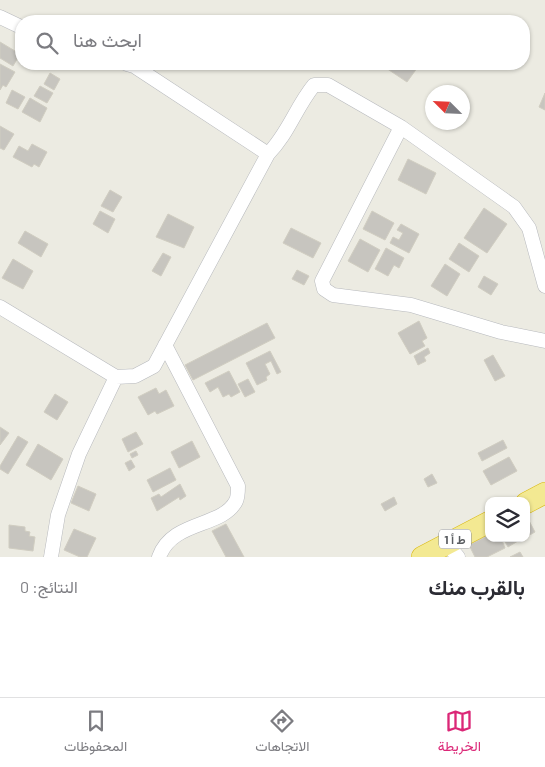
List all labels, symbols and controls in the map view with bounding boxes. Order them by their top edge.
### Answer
search box [15,15,530,70]
text: ابحث هنا [73,28,142,51]
icon: search [33,29,61,57]
north arrow [425,85,470,130]
map controls [485,497,530,542]
button: layers [485,497,530,542]
road number: ط أ 1 [439,530,471,548]
text: بالقرب منك [429,574,525,599]
text: النتائج: 0 [20,577,78,596]
tab: المحفوظات [64,707,127,759]
tab: الاتجاهات [255,707,310,759]
tab: الخريطة [438,707,481,759]

